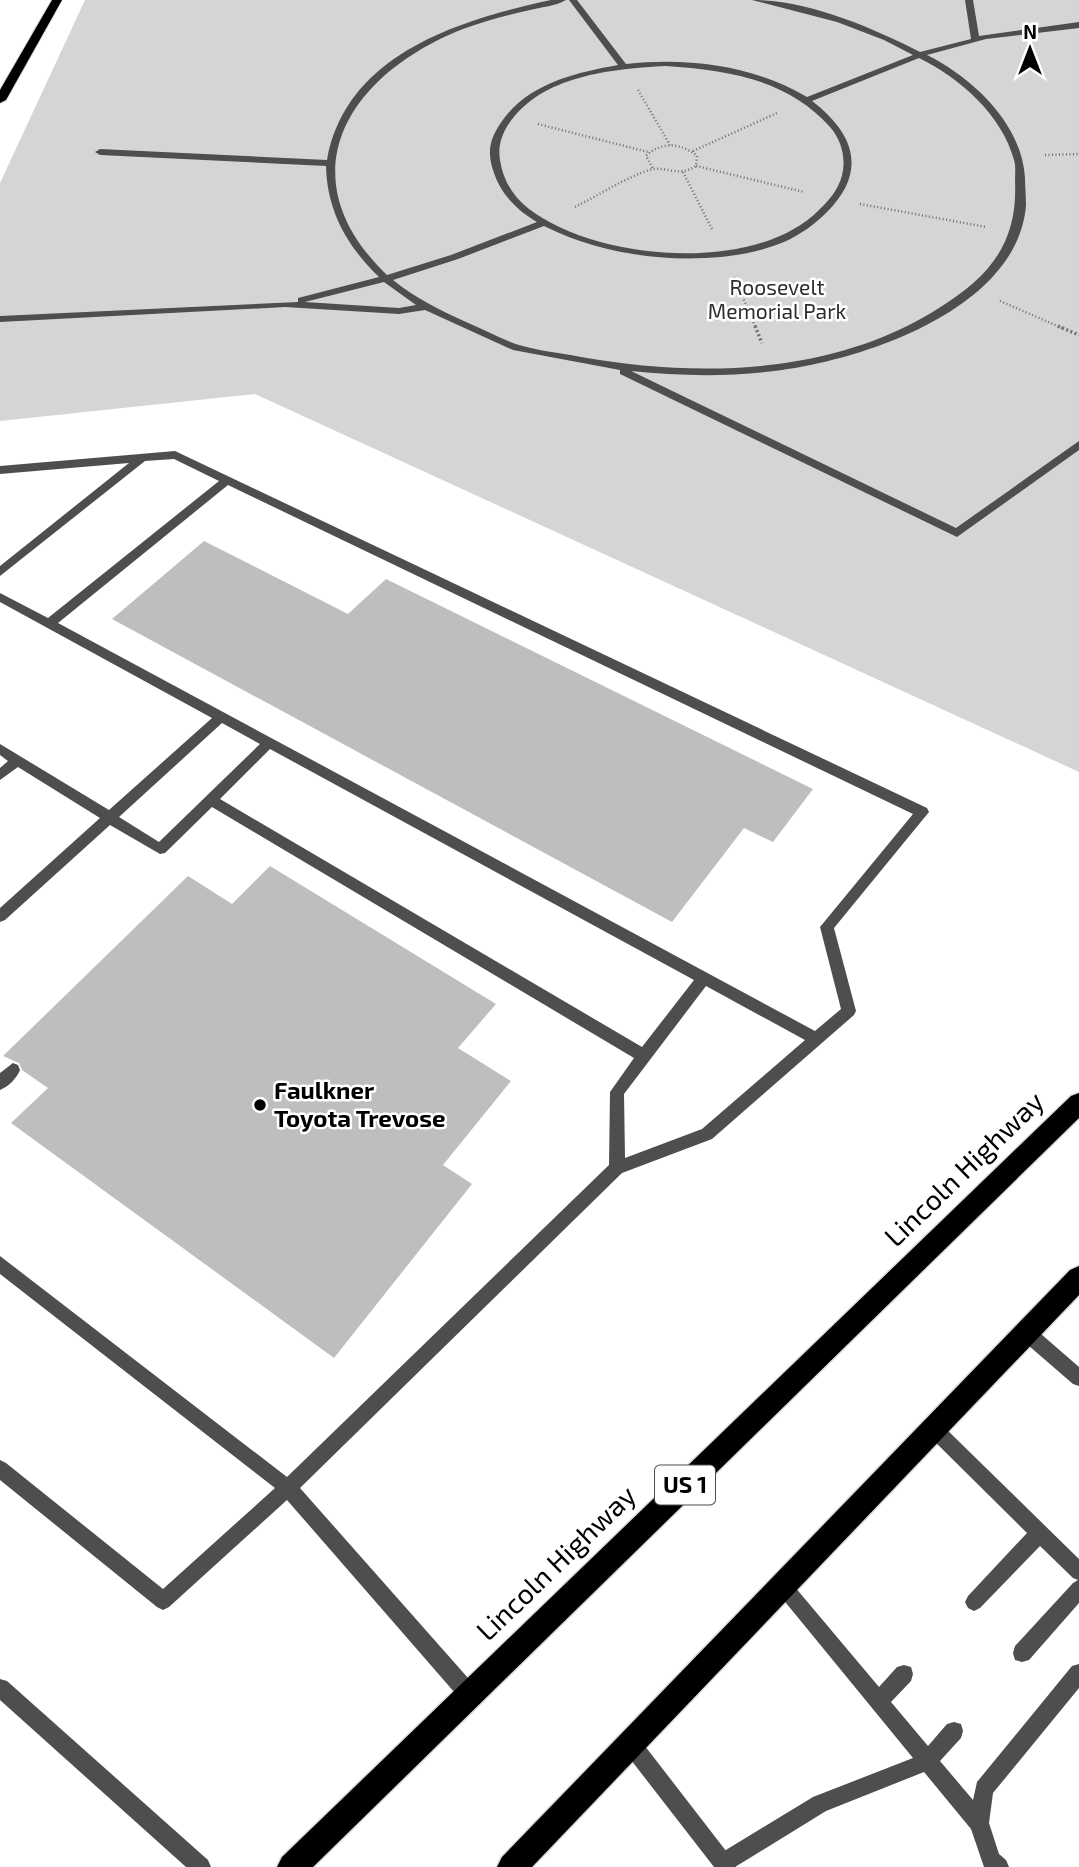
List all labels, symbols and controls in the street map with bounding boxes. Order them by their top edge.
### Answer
north arrow [995,14,1065,84]
text: N [1023,20,1037,43]
park label: Roosevelt Memorial Park [708,274,847,323]
place label: Faulkner Toyota Trevose [274,1075,446,1132]
street label: Lincoln Highway [876,1084,1050,1253]
marker: Faulkner Toyota Trevose [252,1097,268,1113]
road number: US 1 [655,1466,715,1504]
street label: Lincoln Highway [468,1478,642,1647]

